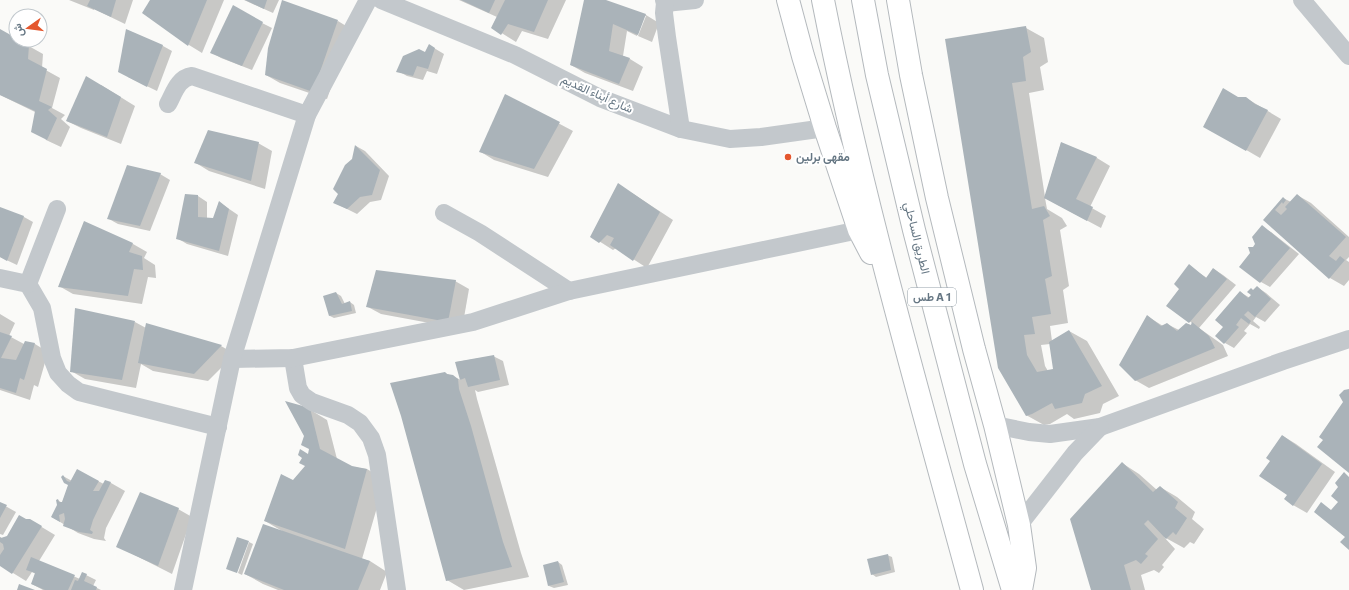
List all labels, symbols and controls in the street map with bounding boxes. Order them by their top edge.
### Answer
north arrow [8,8,48,48]
text: ش [10,22,27,39]
street label: شارع أبناء القديم [558,71,635,118]
place label: مقهى برلين [796,149,850,165]
marker: مقهى برلين [783,152,793,162]
street label: الطريق الساحلي [898,200,934,276]
road number: طس A 1 [908,288,956,306]

